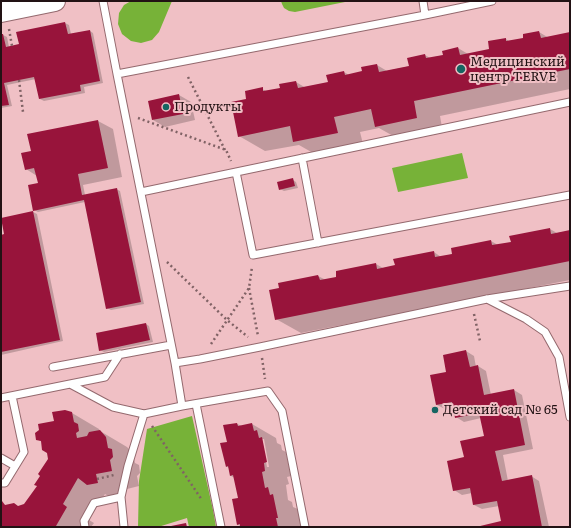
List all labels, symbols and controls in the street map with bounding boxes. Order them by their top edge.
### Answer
place label: Медицинский центр TERVE [470,54,565,85]
marker: Медицинский центр TERVE [455,63,467,75]
place label: Продукты [174,99,241,115]
marker: Продукты [161,102,171,112]
place label: Детский сад № 65 [443,402,558,418]
marker: Детский сад № 65 [430,405,440,415]

